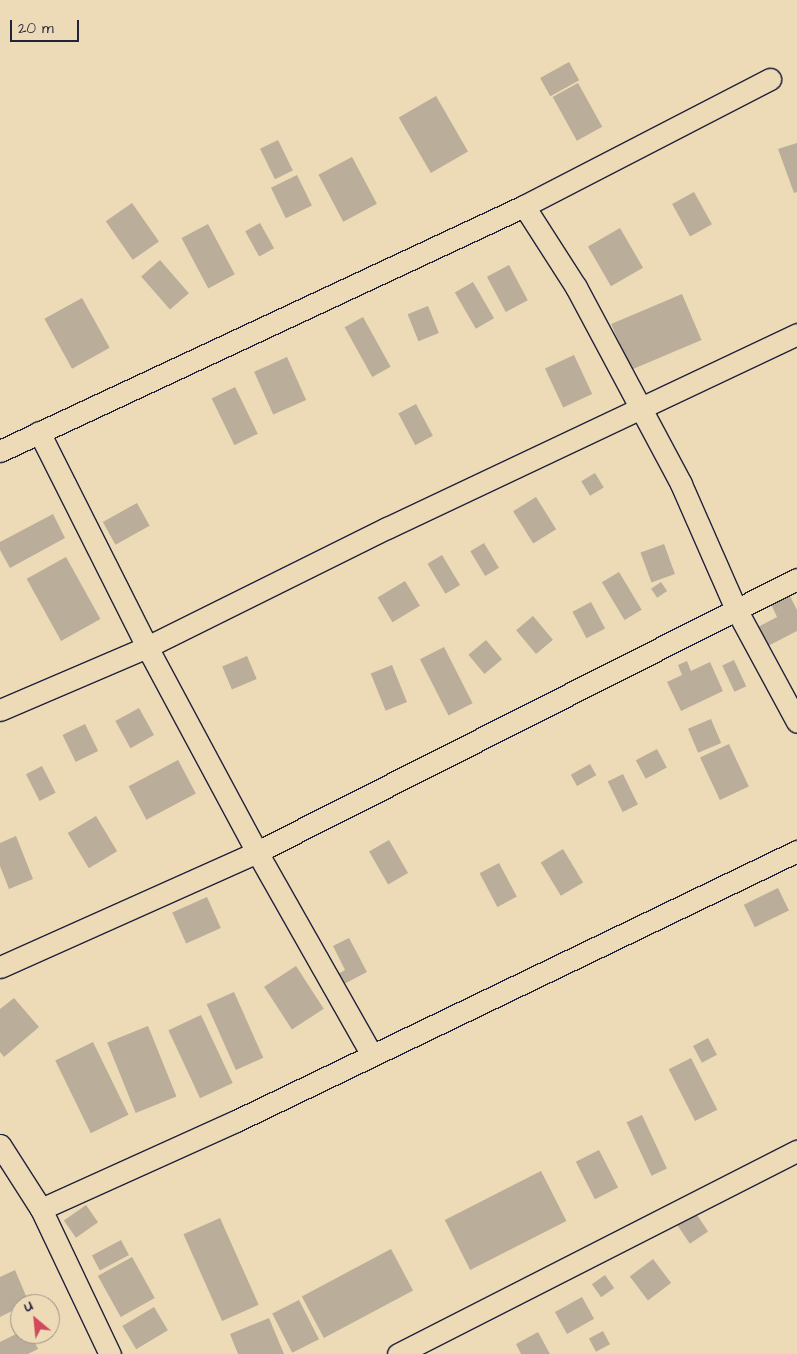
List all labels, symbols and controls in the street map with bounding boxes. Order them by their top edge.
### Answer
scale bar [12,10,81,42]
text: 20 m [18,18,54,39]
north arrow [10,1294,60,1344]
text: U [20,1296,37,1317]

